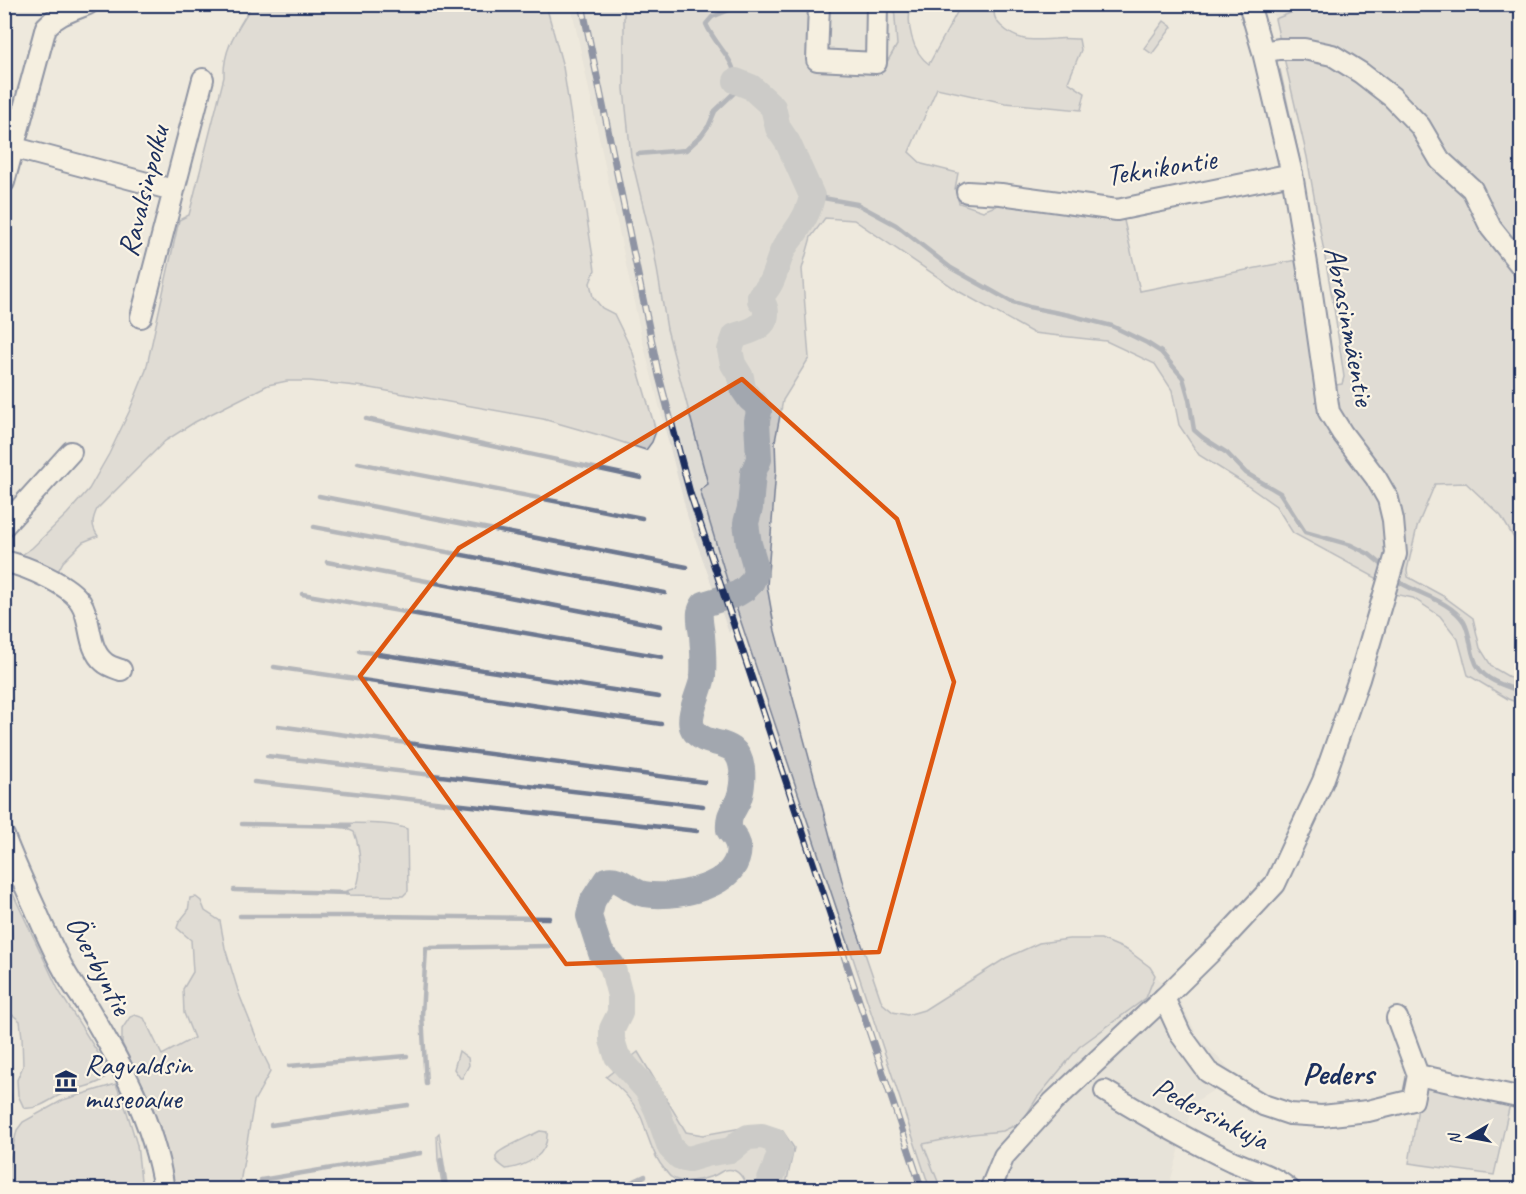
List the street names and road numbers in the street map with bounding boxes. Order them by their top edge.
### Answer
street label: Ravalsinpolku [108,120,178,260]
street label: Teknikontie [1103,139,1221,194]
street label: Abrasinmäentie [1316,243,1384,411]
street label: Överbyntie [57,909,142,1023]
street label: Pedersinkuja [1147,1068,1277,1159]

